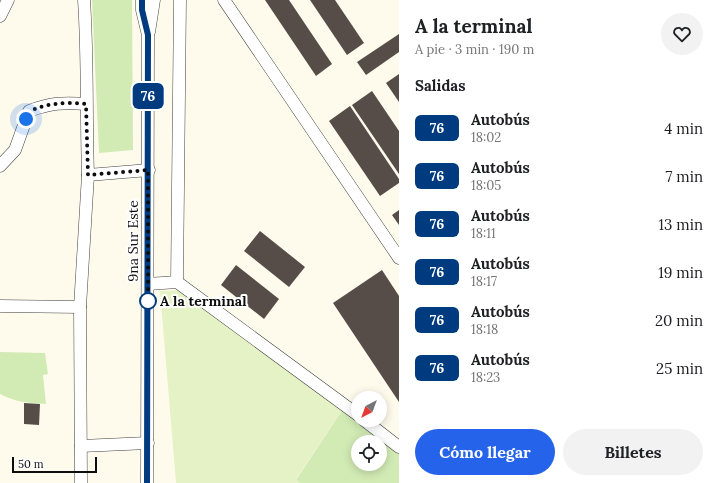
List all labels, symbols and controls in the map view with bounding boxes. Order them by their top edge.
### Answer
button: heart [661,13,703,55]
text: A la terminal [415,14,532,38]
text: A pie · 3 min · 190 m [415,41,534,58]
text: Salidas [415,76,466,95]
line badge: 76 [130,83,166,109]
text: 76 [141,87,155,105]
your location [16,109,36,129]
text: Autobús [471,110,530,129]
text: 76 [430,119,444,137]
text: 4 min [664,119,703,138]
text: 18:02 [471,129,501,146]
text: Autobús [471,158,530,177]
text: 76 [430,167,444,185]
text: 7 min [665,167,703,186]
text: 18:05 [471,177,501,194]
street label: 9na Sur Este [124,200,142,282]
text: Autobús [471,206,530,225]
text: 76 [430,215,444,233]
text: 13 min [659,215,703,234]
text: 18:11 [471,225,496,242]
text: Autobús [471,254,530,273]
text: 76 [430,263,444,281]
text: 19 min [658,263,703,282]
text: 18:17 [471,273,497,290]
marker: A la terminal [139,292,157,310]
place label: A la terminal [160,292,247,310]
text: Autobús [471,302,530,321]
text: 76 [430,311,444,329]
text: 20 min [655,311,703,330]
text: 18:18 [471,321,498,338]
text: Autobús [471,350,530,369]
text: 76 [430,359,444,377]
text: 25 min [656,359,703,378]
text: 18:23 [471,369,500,386]
north arrow [351,391,387,427]
map controls [351,391,387,471]
button: Cómo llegar [415,429,555,475]
button: Billetes [563,429,703,475]
button: locate [351,435,387,471]
scale bar [12,455,97,474]
text: 50 m [18,457,44,471]

